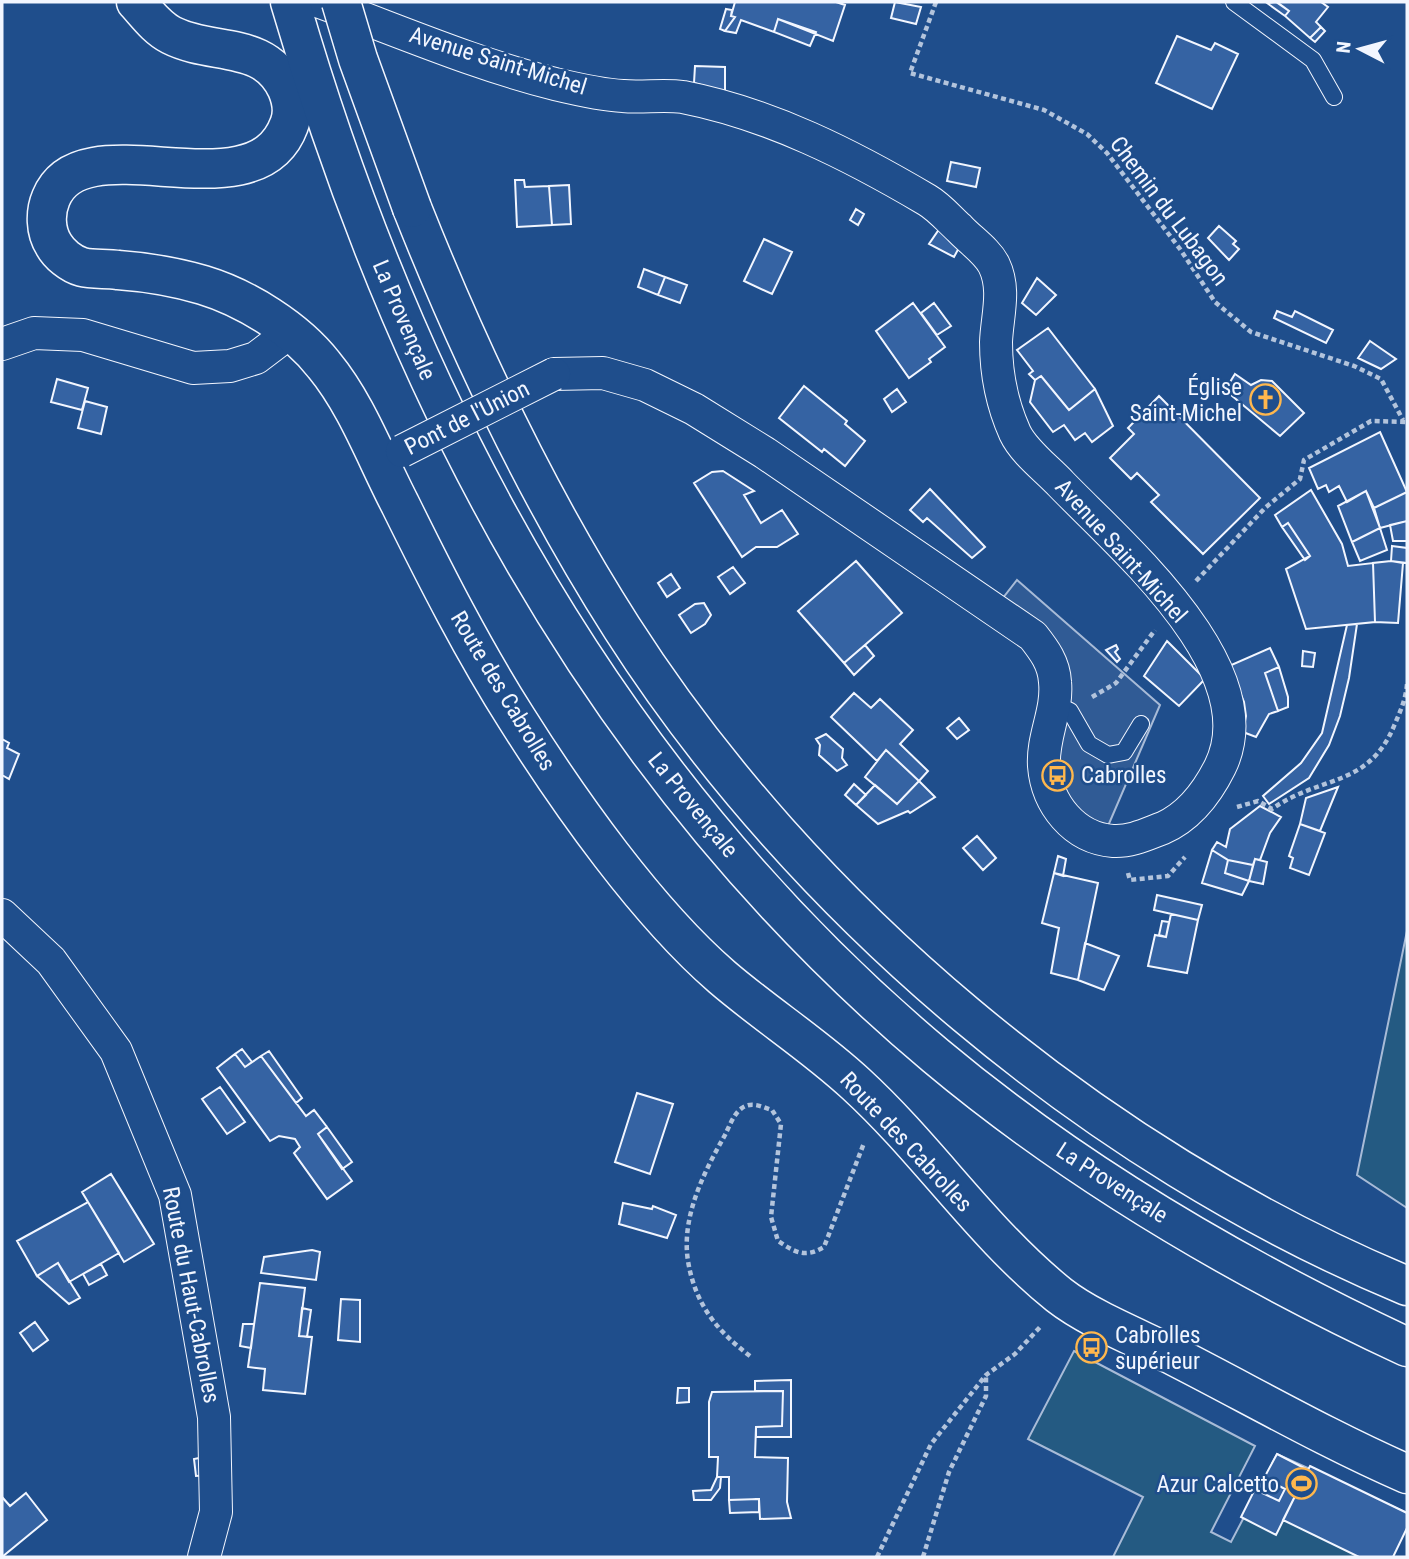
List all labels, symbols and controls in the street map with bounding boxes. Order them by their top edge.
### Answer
north arrow [1325,14,1395,84]
street label: Avenue Saint-Michel [406,21,590,101]
text: N [1332,40,1356,54]
street label: Chemin du Lubagon [1104,131,1234,291]
street label: La Provençale [367,256,441,384]
place label: Église Saint-Michel [1130,373,1242,427]
street label: Pont de l'Union [400,375,534,461]
church icon: Église Saint-Michel [1248,383,1282,417]
street label: Avenue Saint-Michel [1049,474,1193,628]
street label: Route des Cabrolles [445,606,561,776]
street label: La Provençale [642,747,744,863]
bus stop icon: Cabrolles [1041,758,1075,792]
place label: Cabrolles [1081,762,1167,789]
street label: Route des Cabrolles [834,1067,978,1217]
street label: La Provençale [1051,1137,1173,1229]
street label: Route du Haut-Cabrolles [157,1184,225,1406]
place label: Cabrolles supérieur [1115,1322,1201,1375]
bus stop icon: Cabrolles supérieur [1075,1331,1109,1365]
sports icon: Azur Calcetto [1285,1467,1319,1501]
place label: Azur Calcetto [1156,1471,1279,1498]

